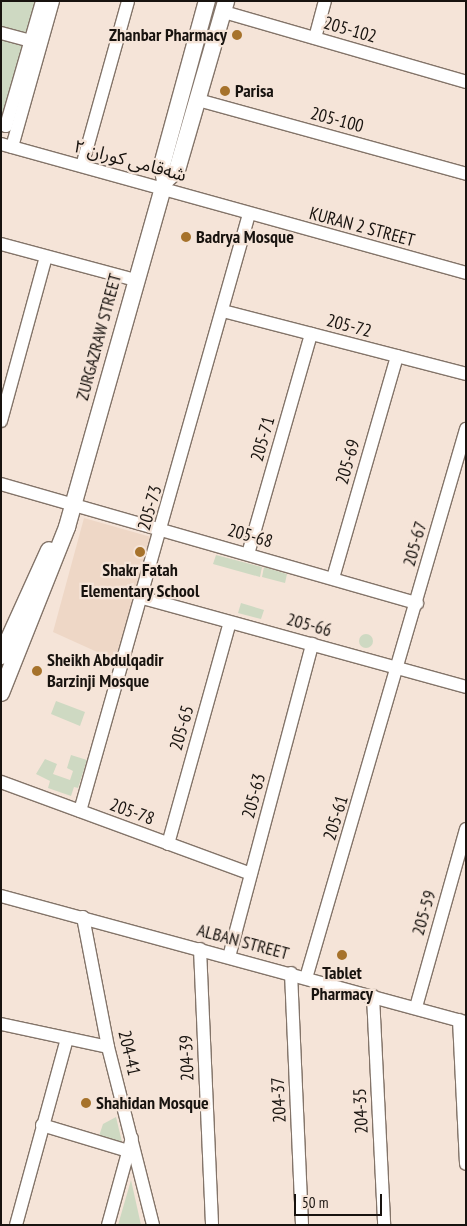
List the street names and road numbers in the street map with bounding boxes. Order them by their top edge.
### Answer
street label: 205-102 [321,12,379,48]
street label: 205-100 [308,103,366,137]
street label: شەقامی کوران ٢ [71,136,189,186]
street label: KURAN 2 STREET [307,203,417,251]
street label: ZURGAZRAW STREET [72,271,126,403]
street label: 205-72 [324,310,374,342]
street label: 205-71 [246,414,280,464]
street label: 205-69 [331,437,365,487]
street label: 205-73 [133,483,167,533]
street label: 205-68 [225,519,275,553]
street label: 205-67 [398,519,432,569]
street label: 205-66 [284,608,334,642]
street label: 205-65 [165,703,199,753]
street label: 205-63 [238,771,270,821]
street label: 205-61 [319,793,353,843]
street label: 205-78 [107,794,157,830]
street label: 205-59 [407,888,441,938]
street label: ALBAN STREET [195,919,291,965]
street label: 204-41 [113,1028,145,1078]
street label: 204-39 [175,1035,199,1081]
street label: 204-37 [267,1077,291,1123]
street label: 204-35 [349,1088,373,1134]

